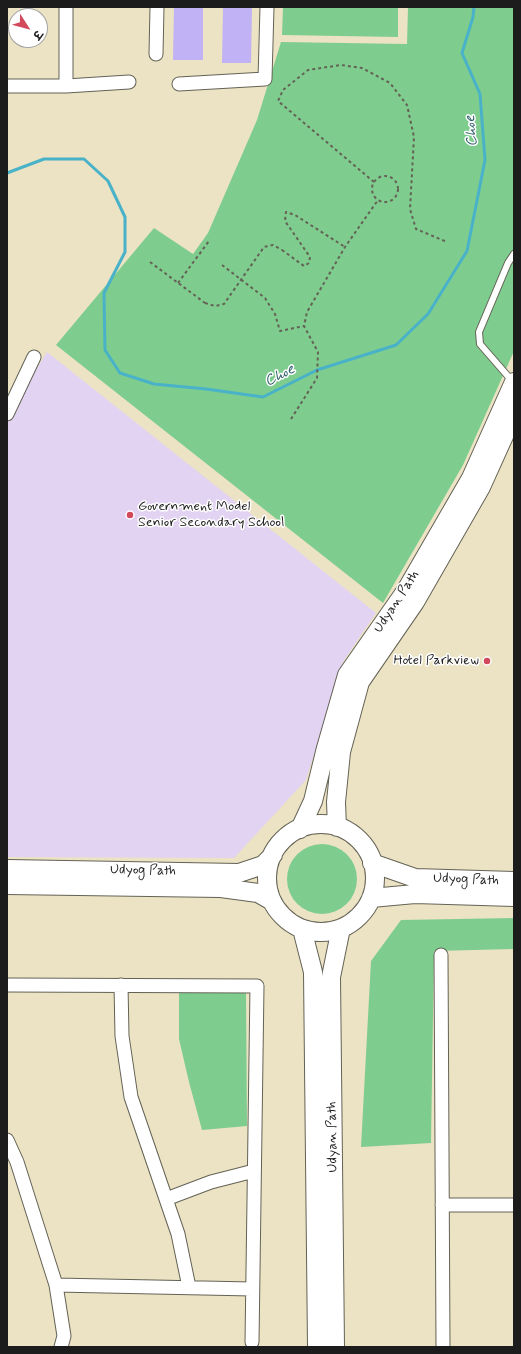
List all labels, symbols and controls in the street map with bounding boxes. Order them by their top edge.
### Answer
north arrow [8,8,48,48]
text: उ [29,27,45,42]
water label: Choe [462,115,482,147]
water label: Choe [262,361,298,391]
place label: Government Model Senior Secondary School [138,499,284,532]
marker: Government Model Senior Secondary School [125,510,135,520]
street label: Udyan Path [371,568,423,636]
place label: Hotel Parkview [393,653,479,669]
marker: Hotel Parkview [482,656,492,666]
street label: Udyog Path [110,862,176,880]
street label: Udyog Path [433,870,499,890]
street label: Udyan Path [324,1101,342,1173]

